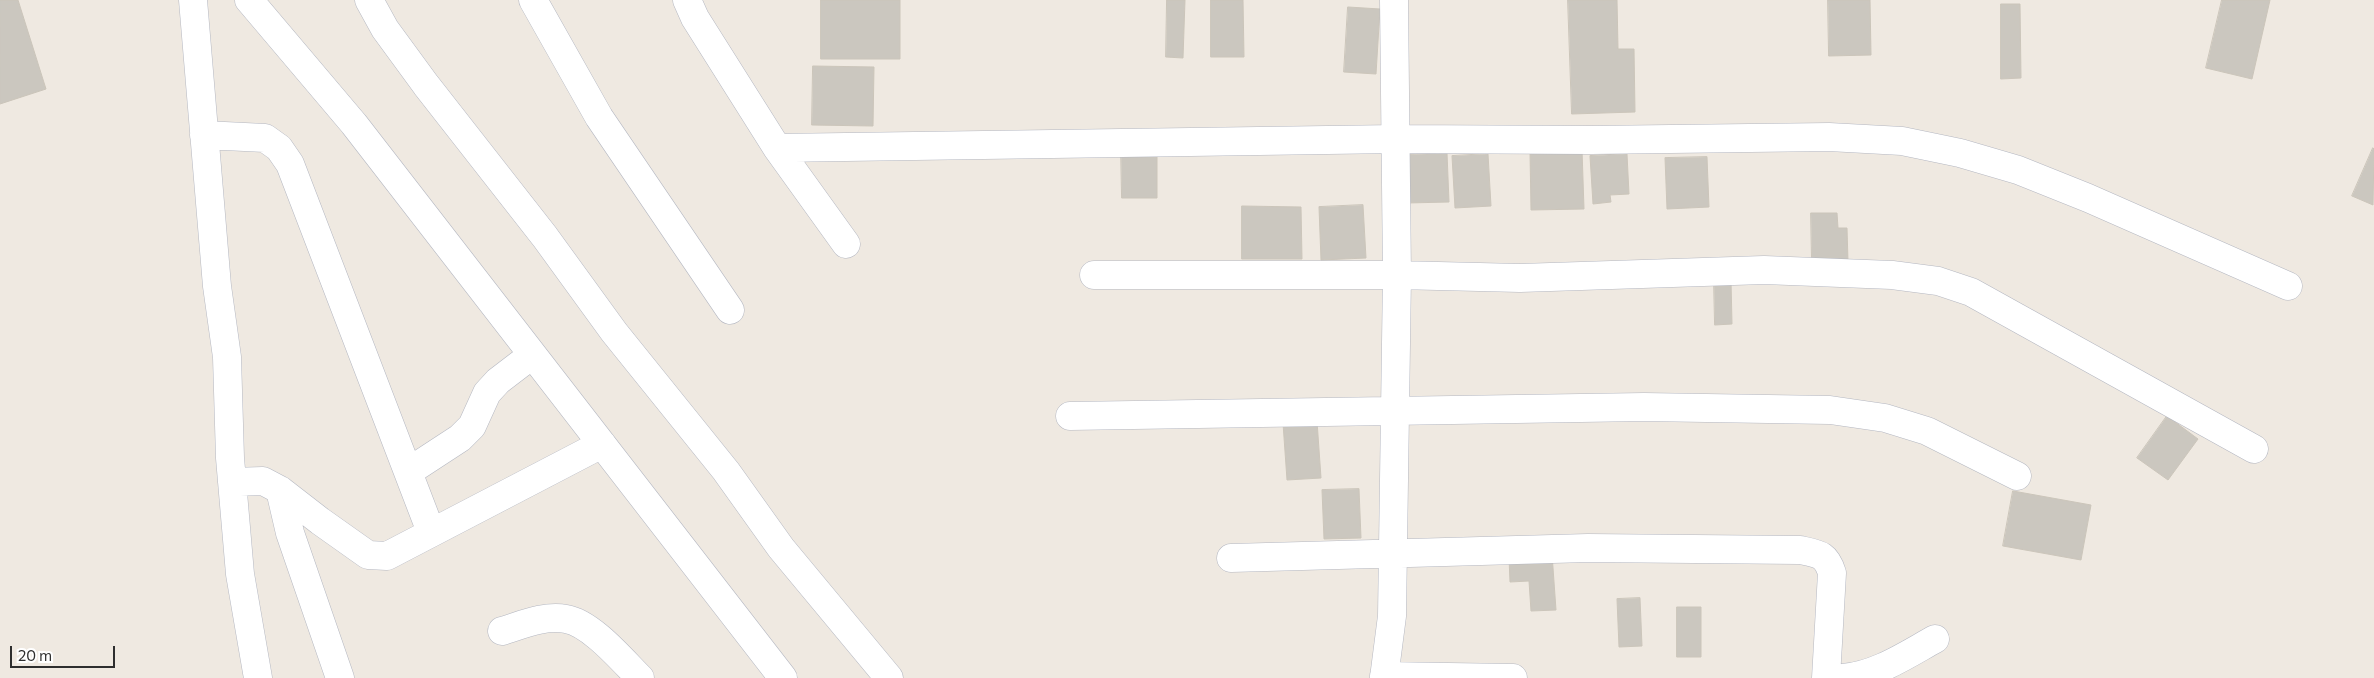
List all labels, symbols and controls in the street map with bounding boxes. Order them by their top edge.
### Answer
scale bar [12,636,118,668]
text: 20 m [18,646,52,664]

